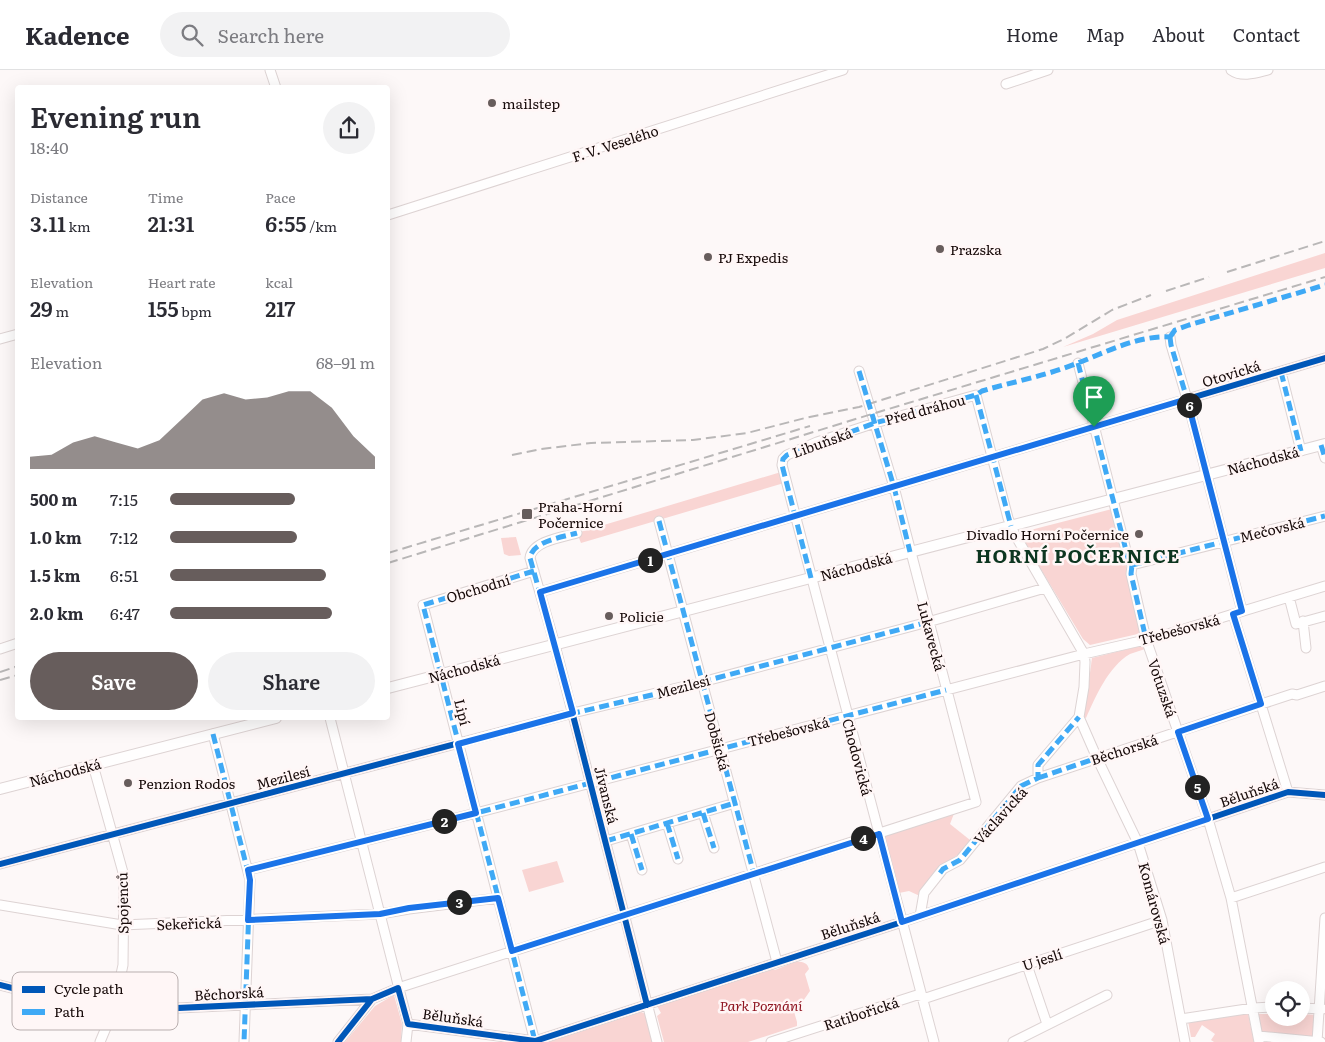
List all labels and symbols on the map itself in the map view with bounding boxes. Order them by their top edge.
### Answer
place label: mailstep [502,93,560,113]
marker: mailstep [486,97,498,109]
street label: F. V. Veselého [569,120,661,166]
place label: Prazska [950,239,1002,259]
marker: Prazska [934,243,946,255]
place label: PJ Expedis [718,247,788,267]
marker: PJ Expedis [702,251,714,263]
street label: Otovická [1199,355,1263,391]
pin [1073,376,1115,427]
street label: Před dráhou [883,389,968,429]
pin: 6 [1176,392,1202,418]
street label: Libuňská [789,422,855,462]
street label: Náchodská [1225,441,1302,479]
place label: Praha-Horní Počernice [538,496,623,532]
marker: Praha-Horní Počernice [520,507,534,521]
street label: Mečovská [1237,511,1307,547]
place label: Divadlo Horní Počernice [966,524,1129,544]
marker: Divadlo Horní Počernice [1133,528,1145,540]
district label: HORNÍ POČERNICE [975,541,1181,569]
street label: Náchodská [818,547,895,585]
pin: 1 [638,548,662,572]
street label: Obchodní [444,569,513,607]
street label: Lukavecká [913,599,951,673]
place label: Policie [619,606,664,626]
street label: Třebešovská [1136,608,1222,649]
marker: Policie [603,610,615,622]
street label: Náchodská [426,649,503,687]
street label: Votuzská [1144,656,1182,720]
street label: Mezilesí [654,669,712,703]
street label: Lipí [450,697,476,728]
street label: Dobšická [700,709,736,773]
street label: Třebešovská [745,711,831,751]
street label: Chodovická [838,716,878,798]
street label: Běchorská [1088,729,1161,769]
street label: Náchodská [27,753,104,791]
street label: Mezilesí [254,760,312,794]
street label: Jívanská [590,764,624,826]
street label: Běluňská [1217,772,1282,811]
place label: Penzion Rodos [138,773,235,793]
pin: 5 [1184,774,1210,800]
marker: Penzion Rodos [122,777,134,789]
street label: Václavická [969,781,1032,848]
pin: 2 [432,808,456,834]
pin: 4 [850,826,876,850]
street label: Komárovská [1134,860,1176,947]
street label: Spojenců [111,872,133,934]
pin: 3 [446,890,472,914]
street label: Běluňská [818,906,883,944]
street label: Sekeřická [156,912,222,934]
street label: U jeslí [1019,943,1065,975]
legend [12,972,178,1030]
text: Cycle path [54,978,123,998]
street label: Běchorská [194,981,265,1005]
street label: Ratibořická [821,991,902,1035]
park label: Park Poznání [719,995,803,1015]
text: Path [54,1001,84,1021]
street label: Běluňská [421,1003,485,1031]

